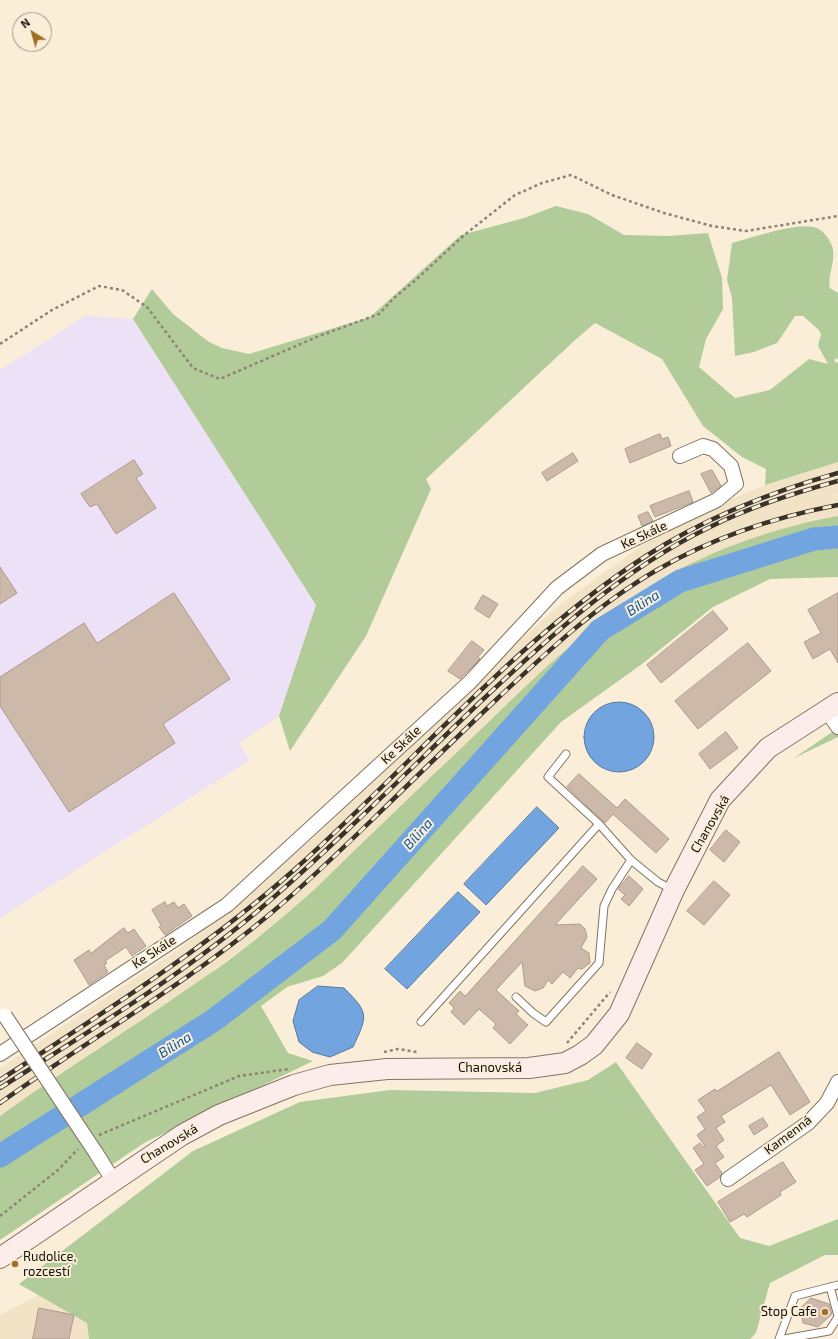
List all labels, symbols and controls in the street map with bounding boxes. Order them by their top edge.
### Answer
north arrow [12,12,52,52]
text: N [18,15,32,30]
street label: Ke Skále [618,518,670,552]
water label: Bílina [623,586,663,620]
street label: Ke Skále [378,722,424,768]
street label: Chanovská [687,792,733,856]
water label: Bílina [400,815,436,853]
street label: Ke Skále [129,932,179,972]
water label: Bílina [155,1028,195,1062]
street label: Chanovská [458,1060,522,1076]
street label: Kamenná [761,1112,815,1158]
street label: Chanovská [137,1121,201,1167]
place label: Rudolice, rozcestí [23,1249,77,1280]
marker: Rudolice, rozcestí [10,1259,20,1269]
place label: Stop Cafe [761,1304,817,1320]
marker: Stop Cafe [820,1307,830,1317]

